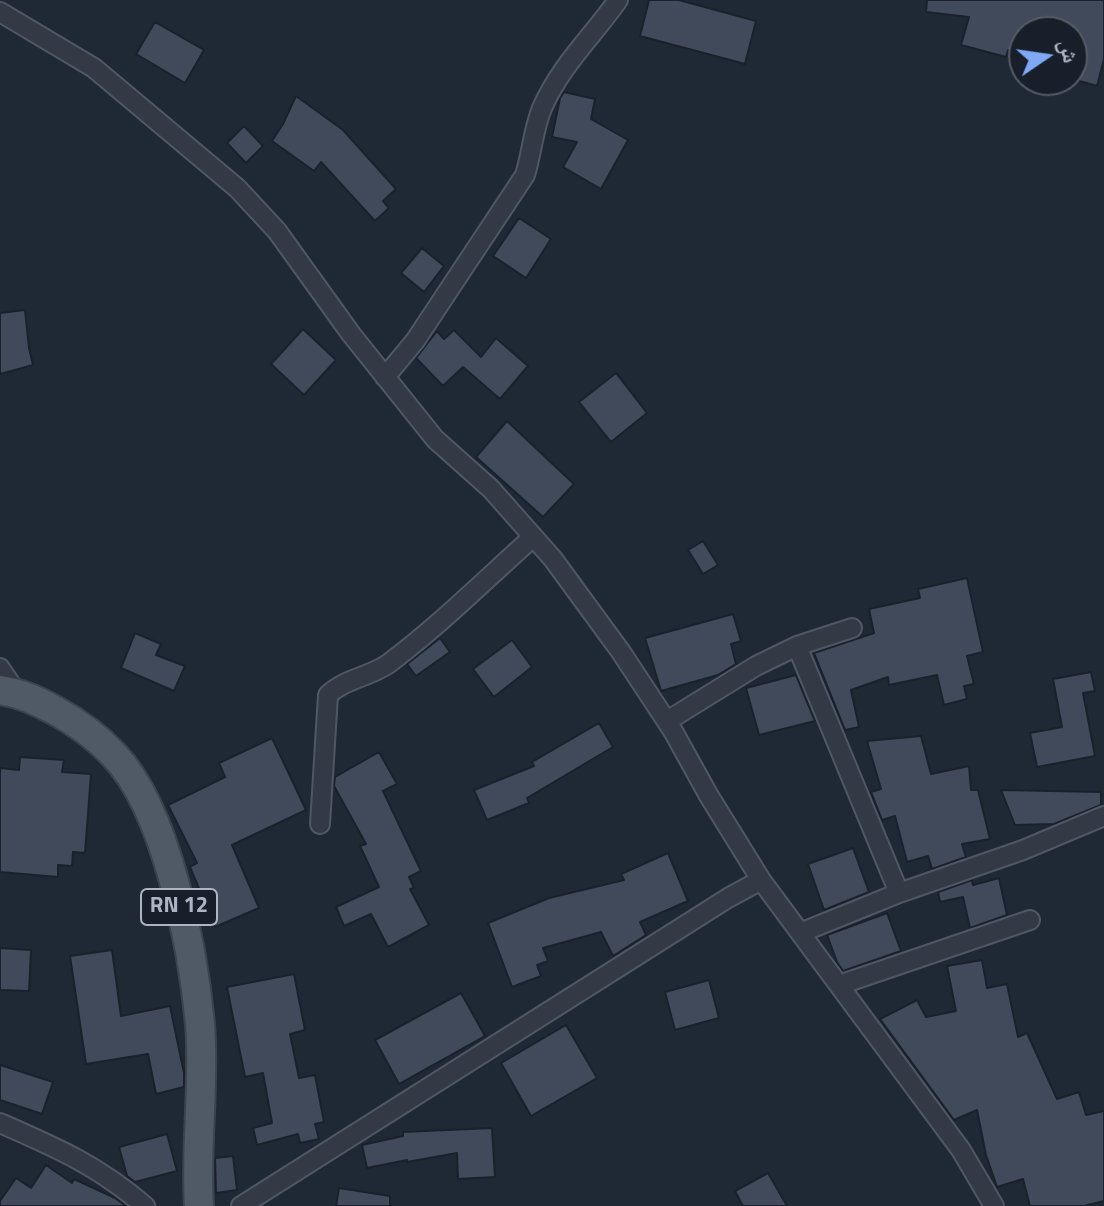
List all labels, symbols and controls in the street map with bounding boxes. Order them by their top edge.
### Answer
north arrow [1008,16,1088,96]
text: ش [1050,36,1089,66]
road number: RN 12 [141,889,217,925]

